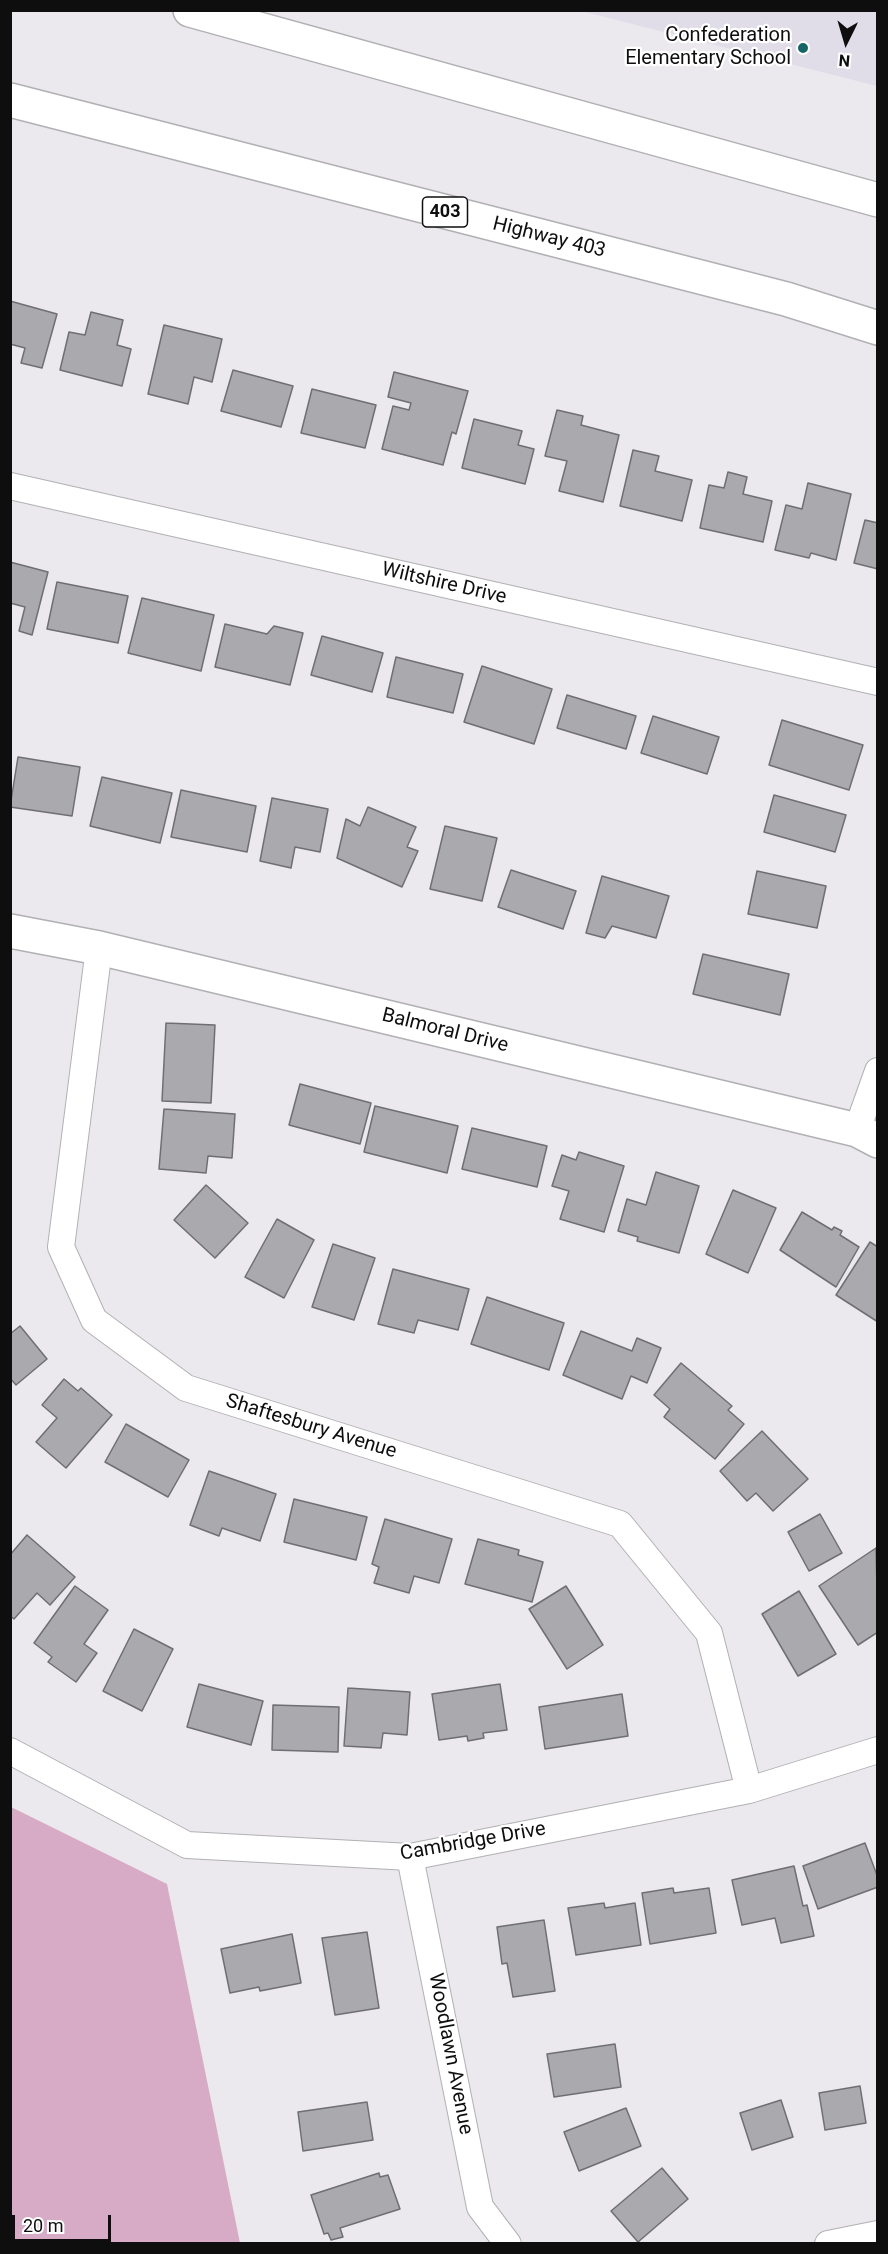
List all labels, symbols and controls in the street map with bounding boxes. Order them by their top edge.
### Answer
north arrow [816,12,876,72]
place label: Confederation Elementary School [625,24,791,71]
marker: Confederation Elementary School [796,41,810,55]
text: N [838,50,851,70]
road number: 403 [422,197,468,227]
street label: Highway 403 [490,212,608,264]
street label: Wiltshire Drive [379,558,509,610]
street label: Balmoral Drive [379,1004,511,1058]
street label: Shaftesbury Avenue [223,1390,399,1464]
street label: Cambridge Drive [398,1817,548,1867]
street label: Woodlawn Avenue [423,1971,477,2137]
scale bar [15,2203,114,2241]
text: 20 m [23,2215,63,2236]

